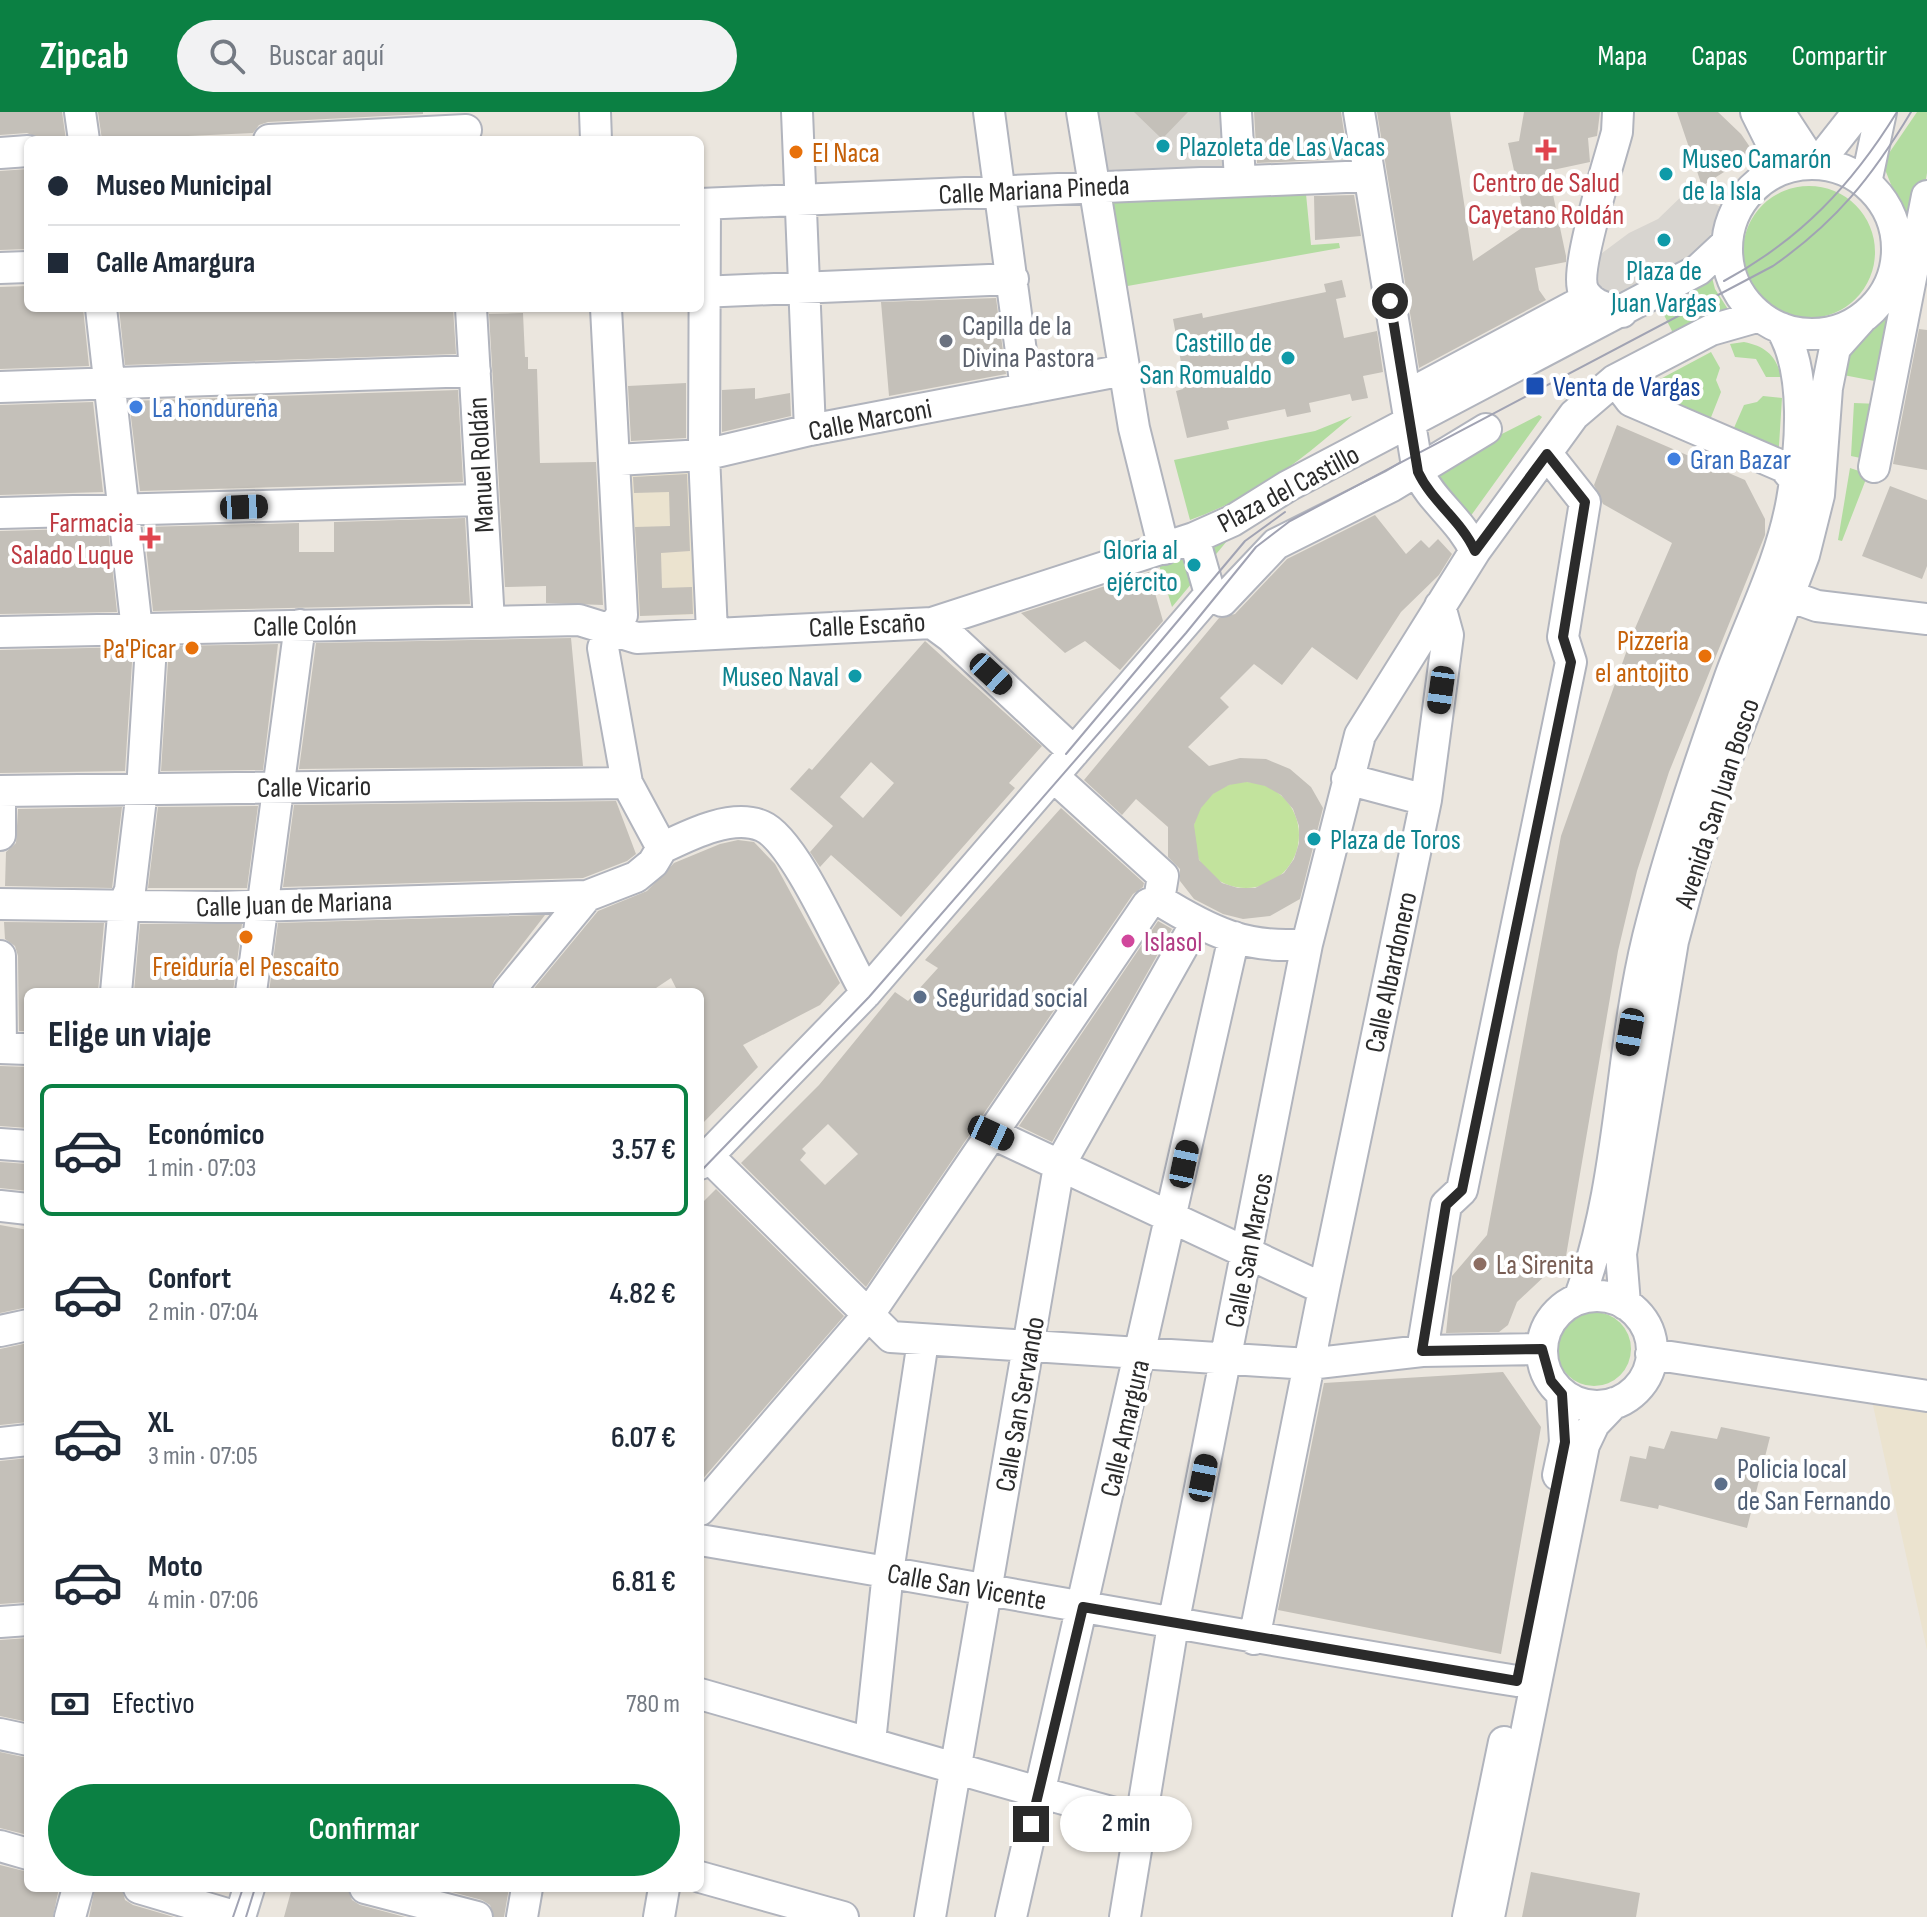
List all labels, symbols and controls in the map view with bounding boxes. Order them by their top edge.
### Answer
search box [177,20,737,92]
text: Zipcab [40,34,129,79]
icon: search [205,34,249,78]
text: Buscar aquí [269,38,384,74]
text: Mapa [1598,40,1647,73]
text: Capas [1691,40,1748,73]
text: Compartir [1792,40,1887,73]
place label: Plazoleta de Las Vacas [1179,131,1385,164]
place label: El Naca [812,137,880,170]
marker: Plazoleta de Las Vacas [1154,137,1172,155]
marker: Centro de Salud Cayetano Roldán [1535,139,1557,161]
marker: El Naca [787,143,805,161]
place label: Museo Camarón de la Isla [1682,143,1832,208]
marker: Museo Camarón de la Isla [1657,165,1675,183]
place label: Centro de Salud Cayetano Roldán [1468,167,1624,232]
text: Museo Municipal [96,168,272,204]
street label: Calle Mariana Pineda [938,169,1131,212]
marker: Plaza de Juan Vargas [1655,231,1673,249]
text: Calle Amargura [96,245,255,281]
place label: Plaza de Juan Vargas [1610,255,1717,320]
route start [1372,283,1408,319]
place label: Capilla de la Divina Pastora [962,310,1095,375]
place label: Castillo de San Romualdo [1140,327,1272,392]
marker: Capilla de la Divina Pastora [937,332,955,350]
marker: Castillo de San Romualdo [1279,349,1297,367]
place label: Venta de Vargas [1553,371,1701,404]
marker: Venta de Vargas [1524,375,1546,397]
place label: La hondureña [152,392,278,425]
street label: Calle Marconi [806,392,935,449]
street label: Manuel Roldán [461,396,502,534]
marker: La hondureña [127,398,145,416]
street label: Plaza del Castillo [1212,438,1365,540]
place label: Gran Bazar [1690,444,1791,477]
marker: Gran Bazar [1665,450,1683,468]
car [220,494,268,520]
place label: Farmacia Salado Luque [11,507,134,572]
marker: Farmacia Salado Luque [141,529,159,547]
place label: Gloria al ejército [1103,534,1178,599]
marker: Gloria al ejército [1185,556,1203,574]
street label: Calle Escaño [808,606,926,645]
street label: Calle Colón [253,609,357,644]
place label: Pizzeria el antojito [1595,625,1689,690]
place label: Pa'Picar [103,633,176,666]
marker: Pa'Picar [183,639,201,657]
marker: Pizzeria el antojito [1696,647,1714,665]
car [965,649,1017,699]
place label: Museo Naval [722,661,839,694]
car [1426,665,1456,715]
marker: Museo Naval [846,667,864,685]
street label: Avenida San Juan Bosco [1668,695,1767,913]
street label: Calle Vicario [257,770,371,805]
place label: Plaza de Toros [1330,824,1461,857]
marker: Plaza de Toros [1305,830,1323,848]
street label: Calle Juan de Mariana [195,885,393,924]
street label: Calle Albardonero [1358,889,1425,1056]
place label: Islasol [1144,926,1203,959]
marker: Freiduría el Pescaíto [237,928,255,946]
marker: Islasol [1119,932,1137,950]
place label: Freiduría el Pescaíto [152,951,340,984]
place label: Seguridad social [936,982,1088,1015]
marker: Seguridad social [911,988,929,1006]
car [1614,1006,1646,1058]
text: Elige un viaje [48,1014,212,1057]
car [964,1112,1018,1154]
icon: car [52,1114,124,1186]
text: Económico [148,1117,265,1153]
text: 3.57 € [612,1132,676,1168]
car [1167,1138,1201,1190]
text: 1 min · 07:03 [148,1153,256,1184]
street label: Calle San Marcos [1218,1170,1281,1330]
place label: La Sirenita [1496,1249,1594,1282]
marker: La Sirenita [1471,1255,1489,1273]
icon: car [52,1258,124,1330]
text: Confort [148,1261,231,1297]
text: 4.82 € [610,1276,676,1312]
text: 2 min · 07:04 [148,1297,258,1328]
street label: Calle San Servando [989,1314,1052,1494]
street label: Calle Amargura [1094,1357,1157,1500]
icon: car [52,1402,124,1474]
text: XL [148,1405,174,1441]
text: 6.07 € [611,1420,676,1456]
text: 3 min · 07:05 [148,1441,258,1472]
car [1187,1452,1219,1504]
place label: Policia local de San Fernando [1737,1453,1891,1518]
marker: Policia local de San Fernando [1712,1475,1730,1493]
icon: car [52,1546,124,1618]
text: Moto [148,1549,203,1585]
street label: Calle San Vicente [885,1557,1049,1618]
text: 6.81 € [612,1564,676,1600]
text: 4 min · 07:06 [148,1585,259,1616]
icon: cash [48,1682,92,1726]
text: Efectivo [112,1686,195,1722]
text: 780 m [626,1689,680,1720]
button: Confirmar [48,1784,680,1876]
callout: 2 min [1059,1796,1191,1852]
route end [1013,1806,1049,1842]
text: 2 min [1102,1808,1150,1839]

